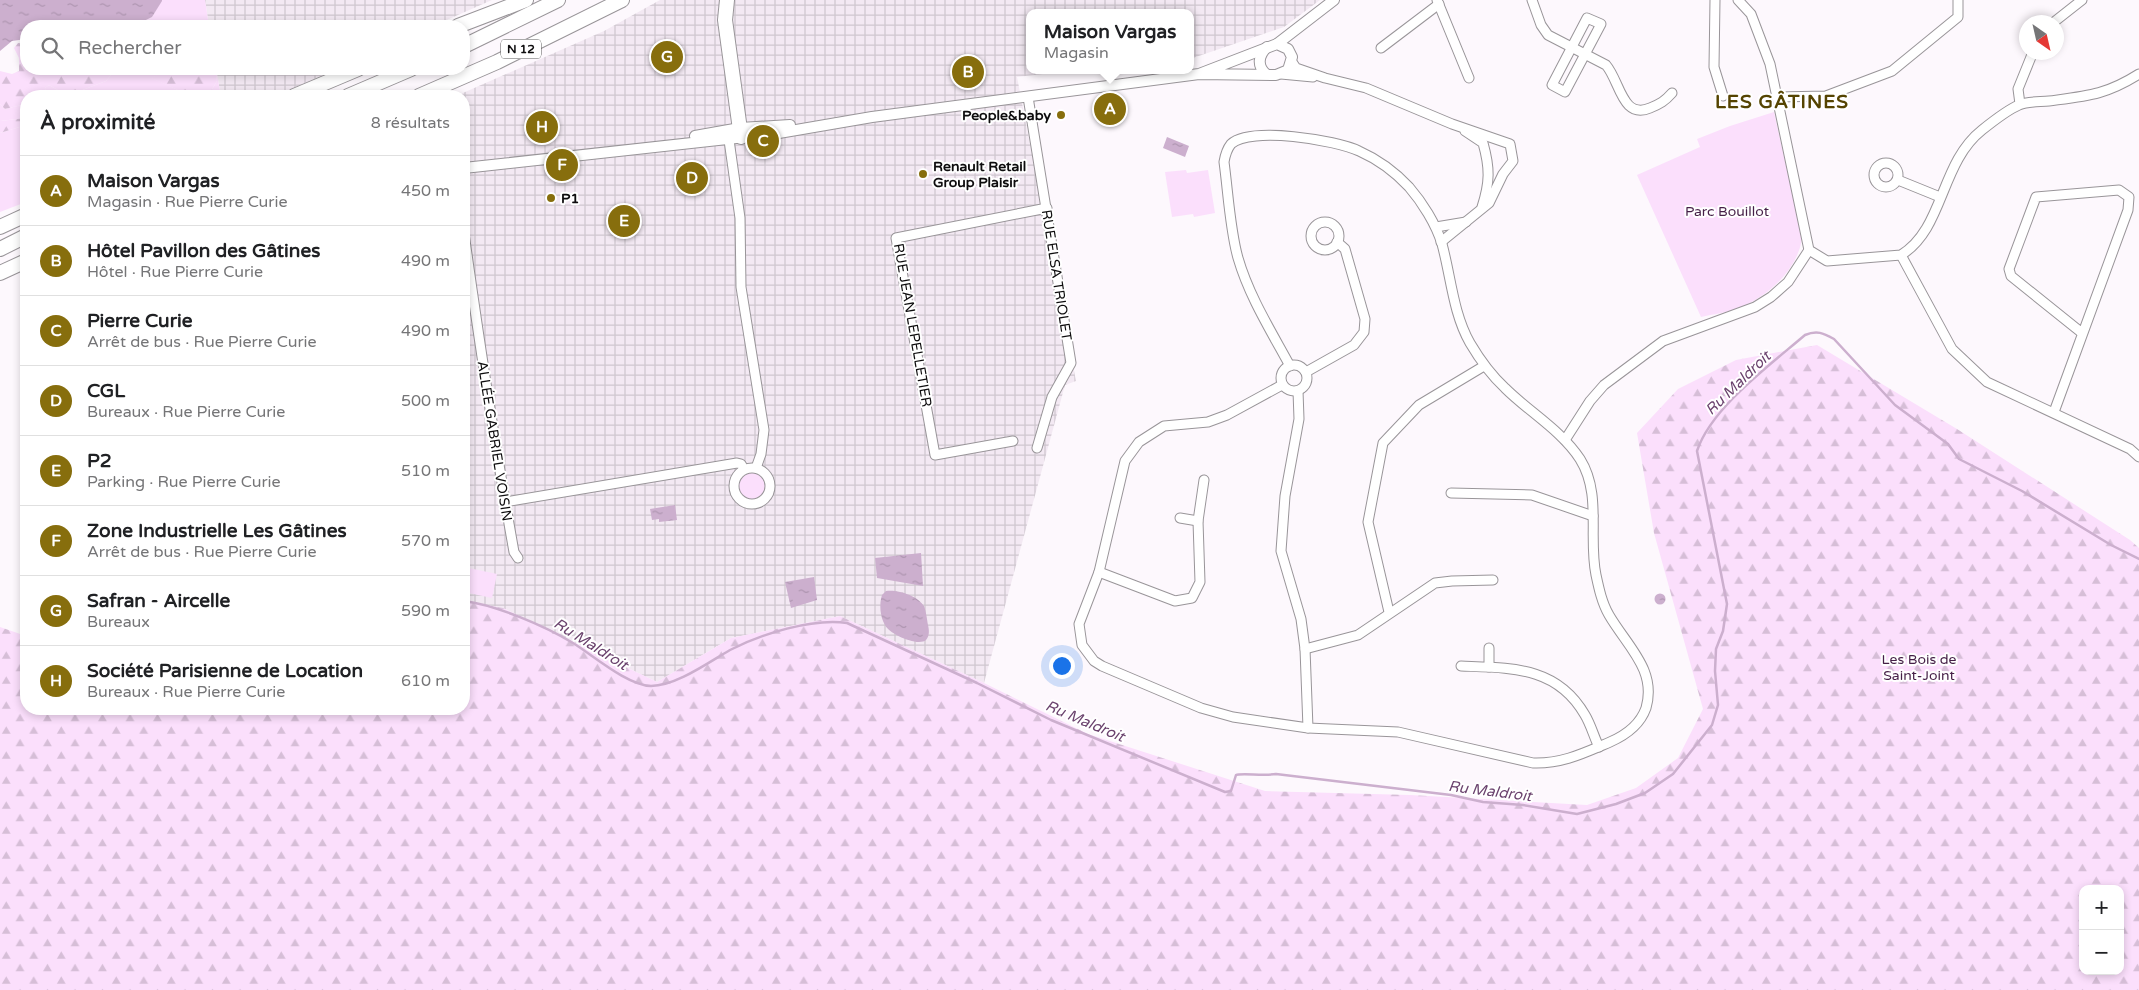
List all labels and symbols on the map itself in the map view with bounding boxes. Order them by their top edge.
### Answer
north arrow [2019,15,2064,60]
pin: G [651,38,683,76]
road number: N 12 [501,40,541,59]
pin: B [952,53,984,91]
pin: A [1094,90,1126,128]
district label: LES GÂTINES [1715,90,1849,113]
place label: People&baby [962,107,1051,124]
pin: H [526,108,558,146]
marker: People&baby [1055,109,1067,121]
pin: C [747,122,779,160]
pin: F [546,146,578,184]
place label: Renault Retail Group Plaisir [933,158,1026,191]
pin: D [676,159,708,197]
marker: Renault Retail Group Plaisir [917,168,929,180]
place label: P1 [561,190,579,207]
marker: P1 [545,192,557,204]
pin: E [608,202,640,240]
park label: Parc Bouillot [1685,203,1770,220]
street label: RUE ELSA TRIOLET [1038,208,1075,342]
street label: RUE JEAN LEPELLETIER [890,242,935,408]
water label: Ru Maldroit [1702,346,1776,419]
street label: ALLÉE GABRIEL VOISIN [473,360,516,522]
water label: Ru Maldroit [551,614,633,675]
park label: Les Bois de Saint-Joint [1881,651,1957,684]
your location [1049,653,1075,679]
water label: Ru Maldroit [1043,696,1129,747]
water label: Ru Maldroit [1447,777,1535,805]

